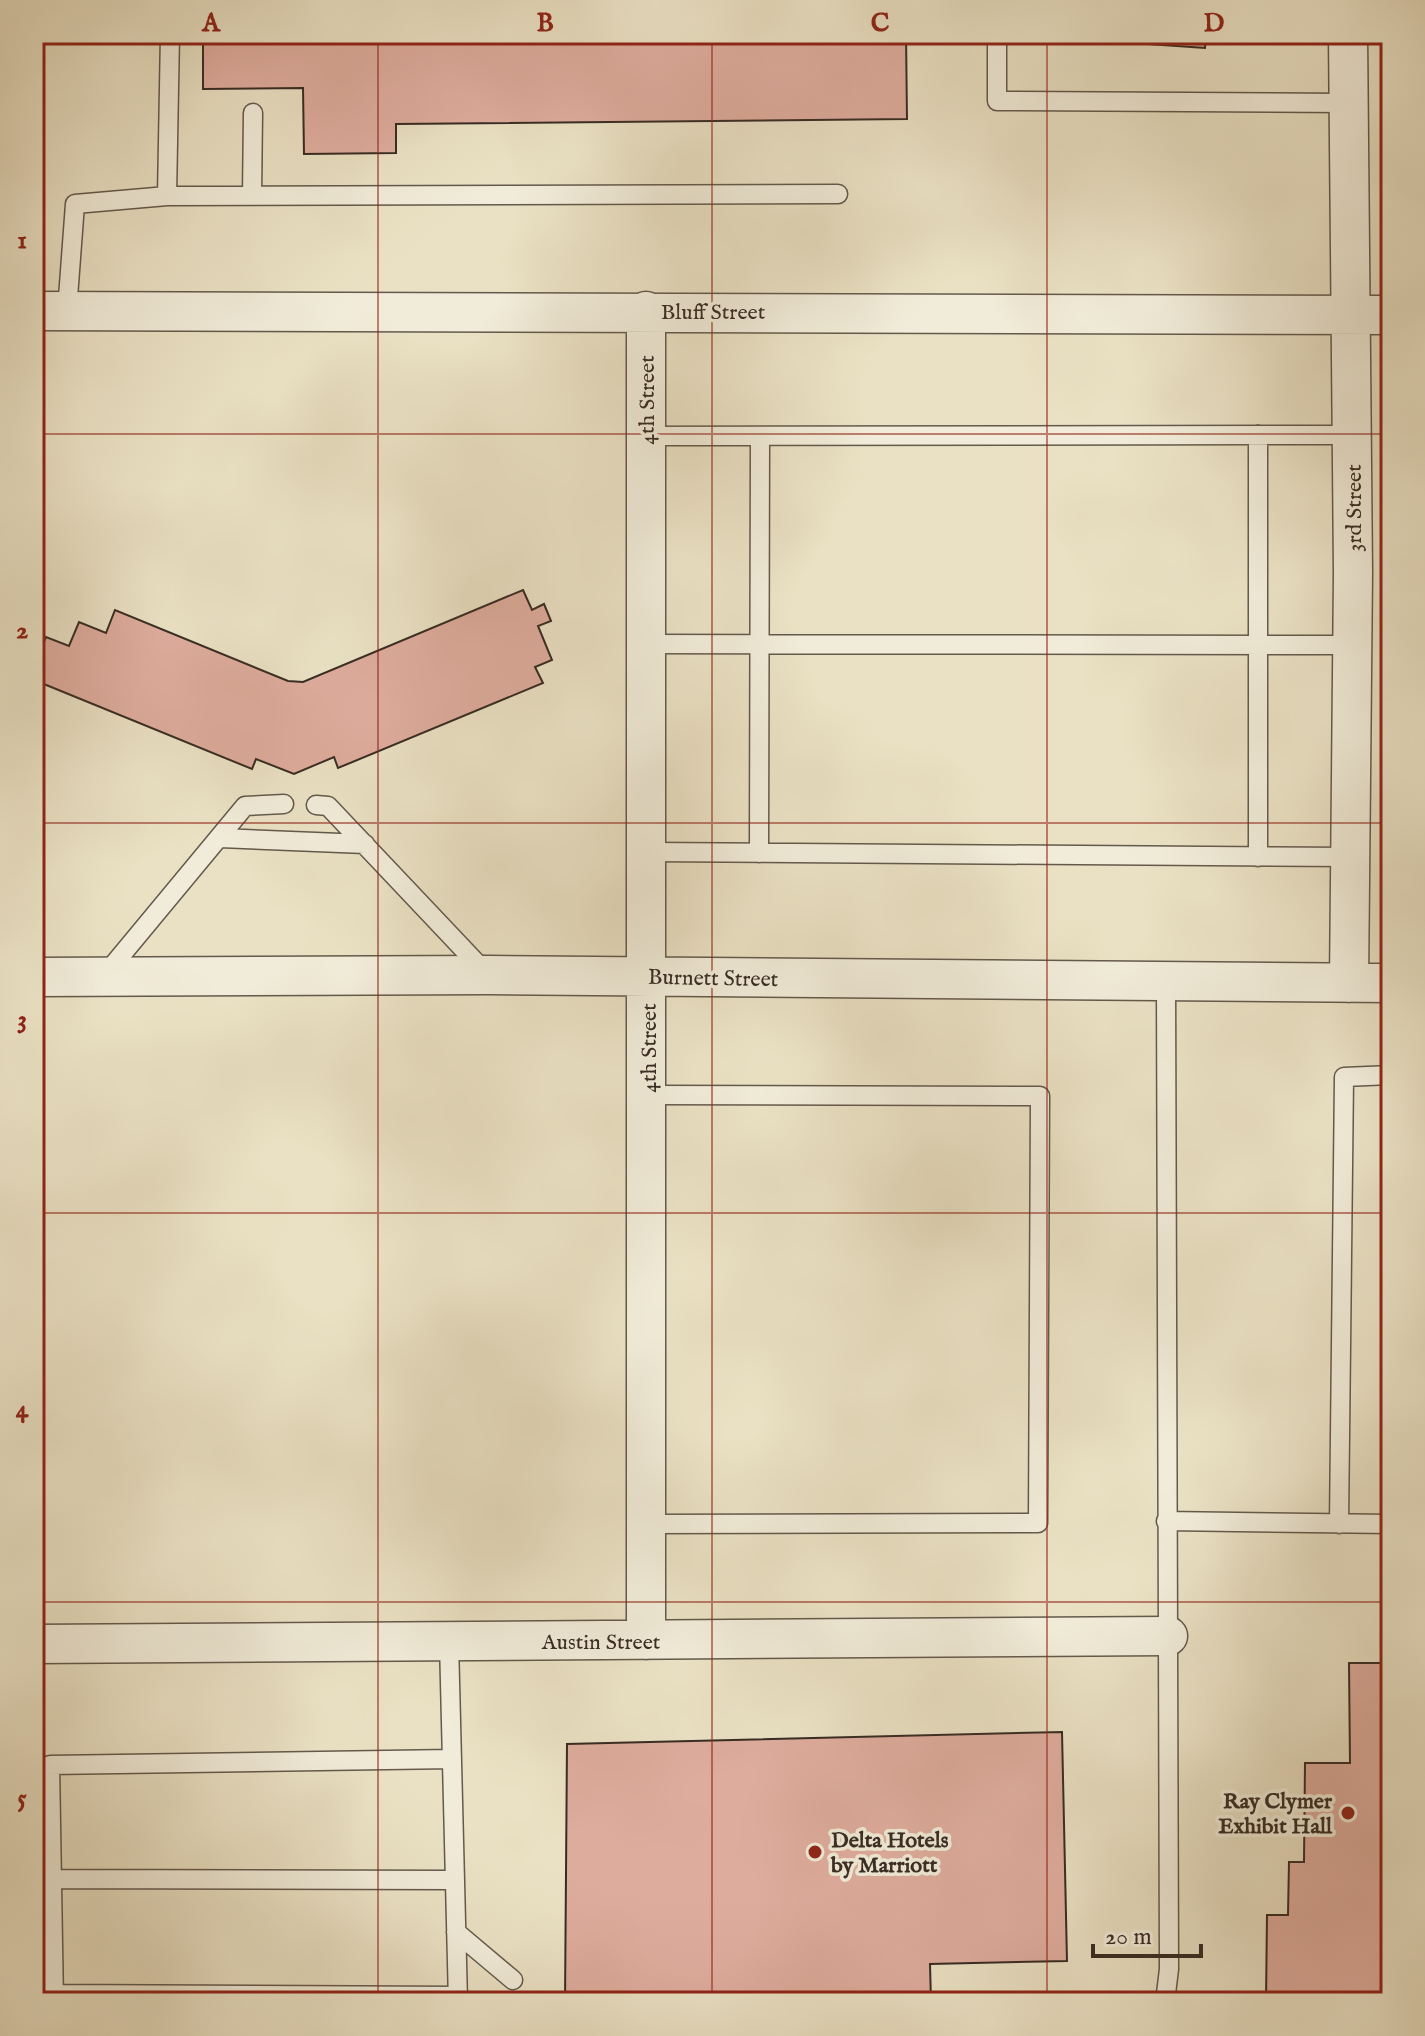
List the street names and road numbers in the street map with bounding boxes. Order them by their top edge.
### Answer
street label: Bluff Street [661,299,766,327]
street label: 4th Street [634,355,662,445]
street label: 3rd Street [1341,464,1369,552]
street label: Burnett Street [648,964,779,994]
street label: 4th Street [636,1003,664,1093]
street label: Austin Street [541,1629,661,1657]

